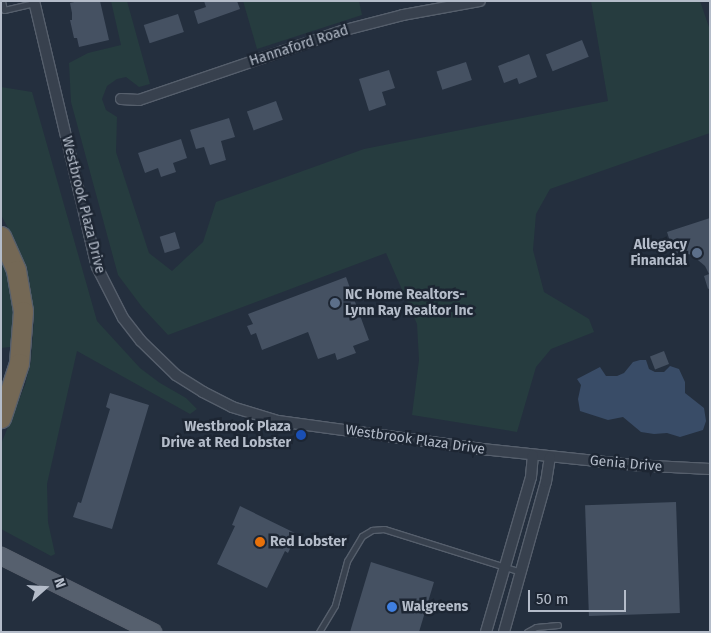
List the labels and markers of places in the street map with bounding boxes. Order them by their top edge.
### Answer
place label: Allegacy Financial [630,237,687,270]
marker: Allegacy Financial [691,247,703,259]
place label: NC Home Realtors- Lynn Ray Realtor Inc [345,287,473,320]
marker: NC Home Realtors- Lynn Ray Realtor Inc [329,297,341,309]
place label: Westbrook Plaza Drive at Red Lobster [161,419,291,452]
marker: Westbrook Plaza Drive at Red Lobster [295,429,307,441]
place label: Red Lobster [270,534,346,550]
marker: Red Lobster [254,536,266,548]
place label: Walgreens [402,599,468,615]
marker: Walgreens [386,601,398,613]

